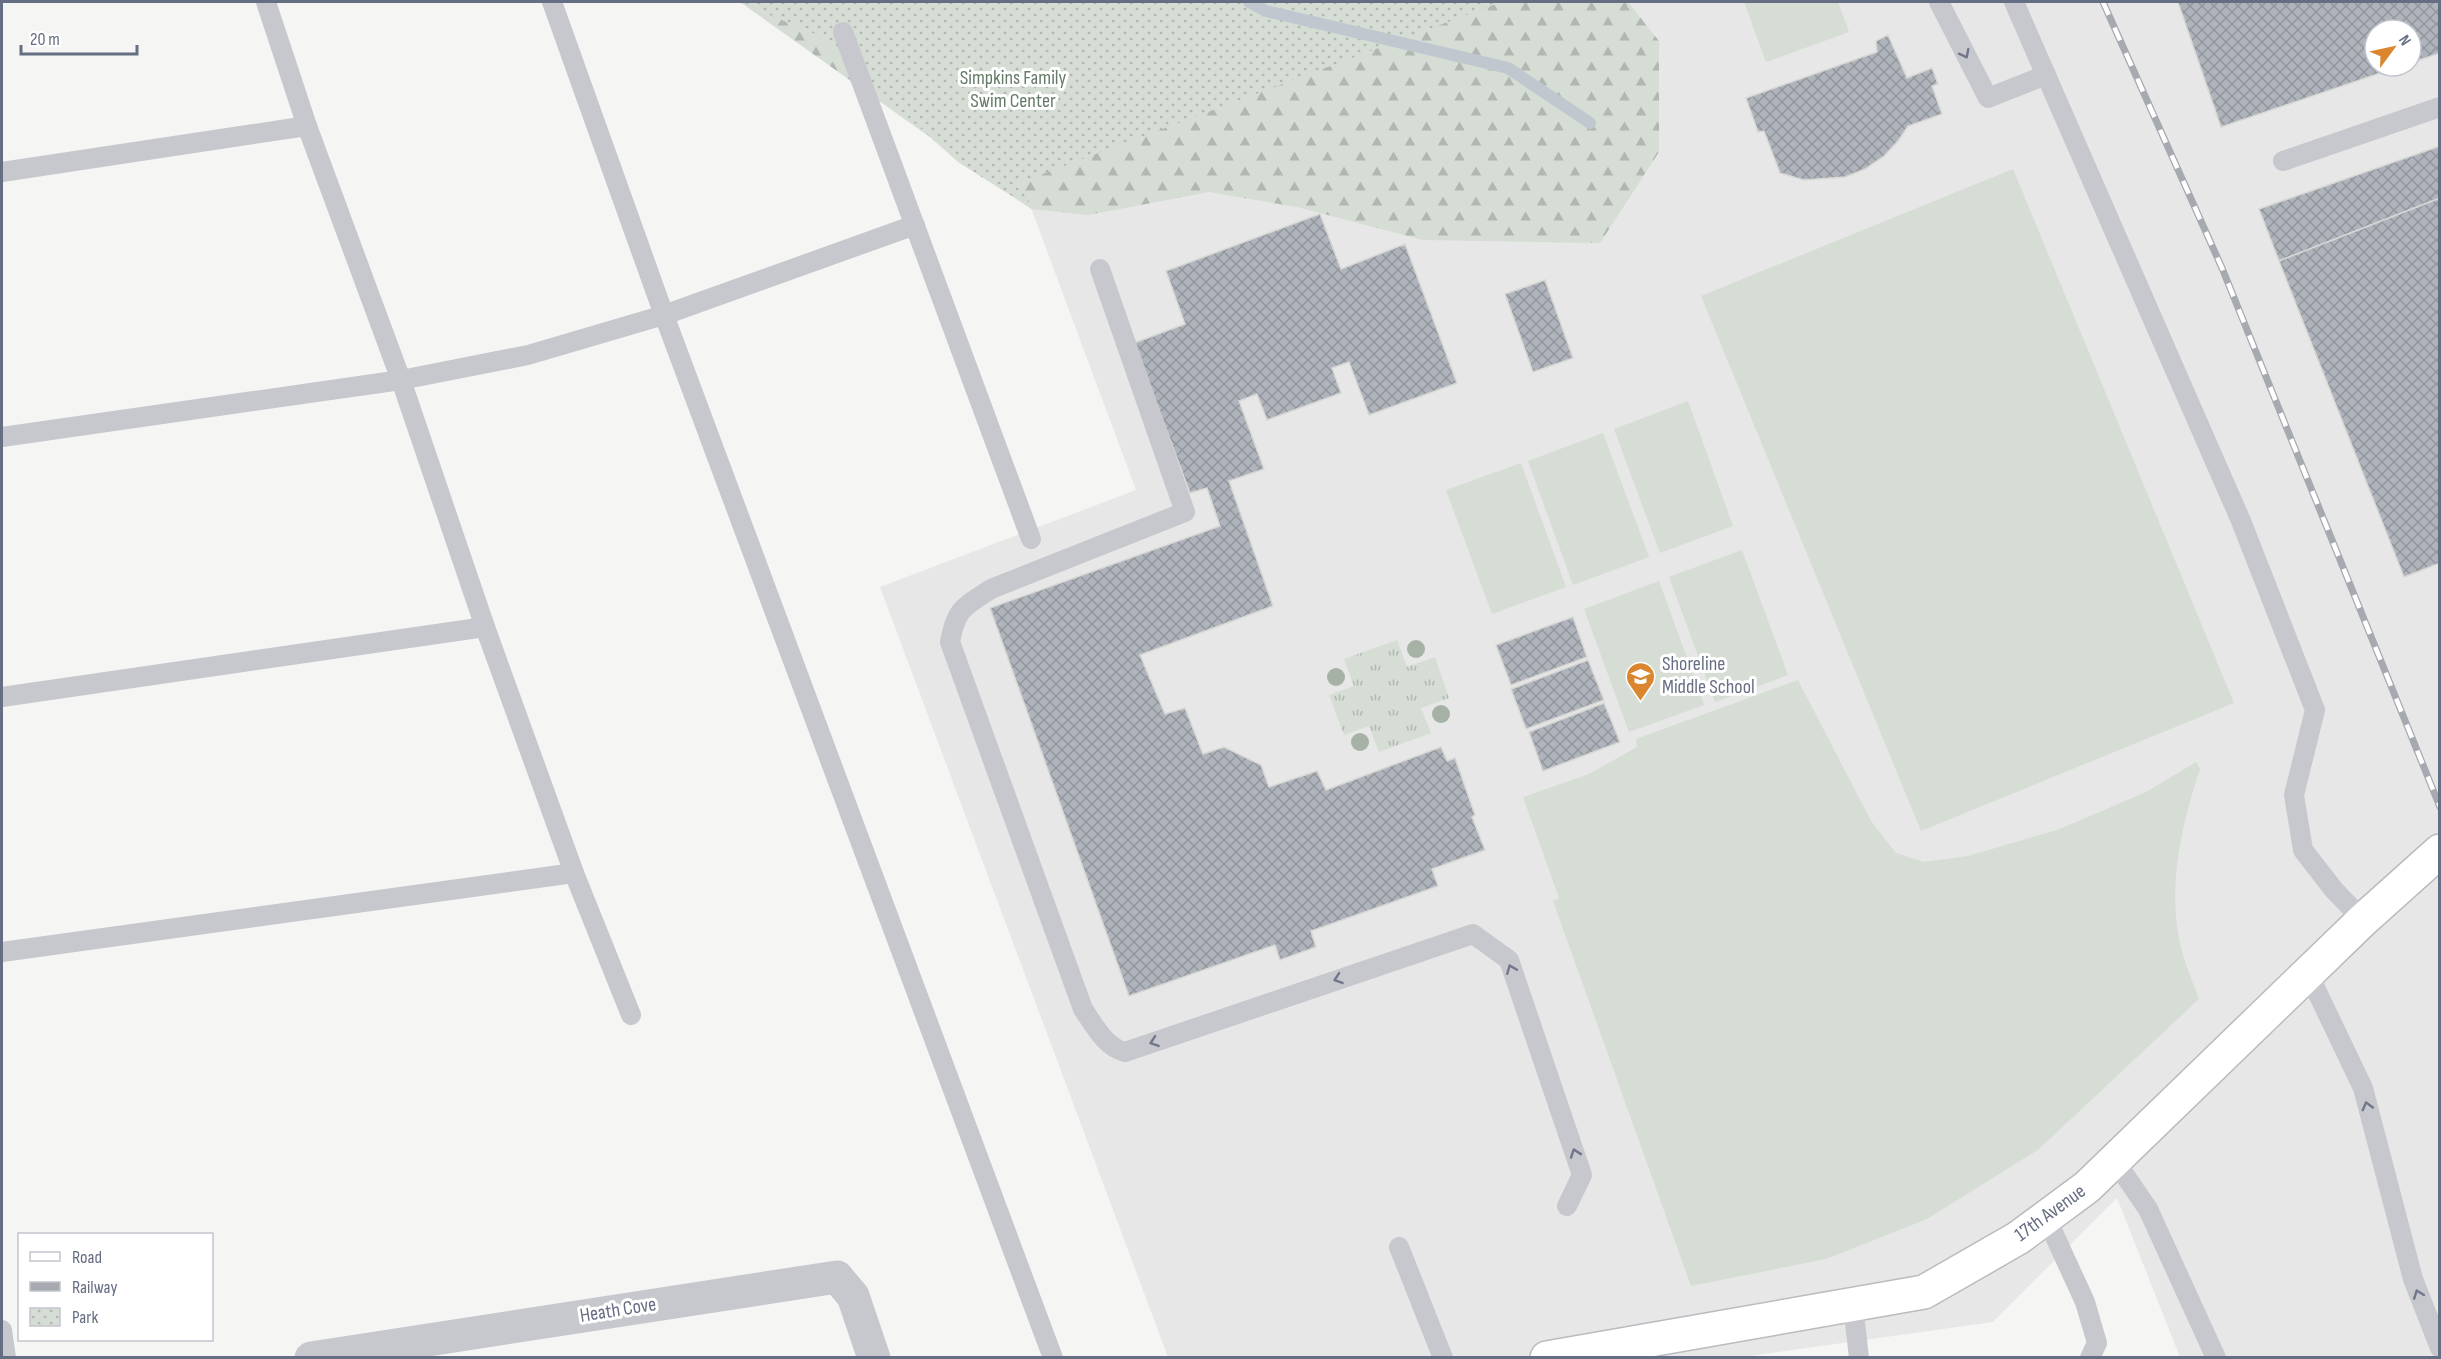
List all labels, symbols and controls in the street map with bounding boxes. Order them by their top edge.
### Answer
scale bar [21,18,136,56]
north arrow [2363,18,2423,78]
text: 20 m [30,29,60,50]
text: N [2394,32,2415,49]
one-way arrow [1958,47,1970,58]
park label: Simpkins Family Swim Center [960,66,1067,113]
place label: Shoreline Middle School [1662,652,1755,699]
school or university icon: Shoreline Middle School [1625,660,1657,702]
one-way arrow [1506,964,1518,975]
one-way arrow [1333,972,1344,984]
one-way arrow [1149,1035,1160,1048]
one-way arrow [2362,1101,2375,1111]
one-way arrow [1569,1148,1582,1159]
street label: 17th Avenue [2010,1179,2090,1247]
legend [18,1233,213,1341]
text: Road [72,1247,102,1268]
text: Railway [72,1277,117,1298]
one-way arrow [2413,1289,2426,1300]
street label: Heath Cove [578,1292,658,1328]
text: Park [72,1307,98,1328]

